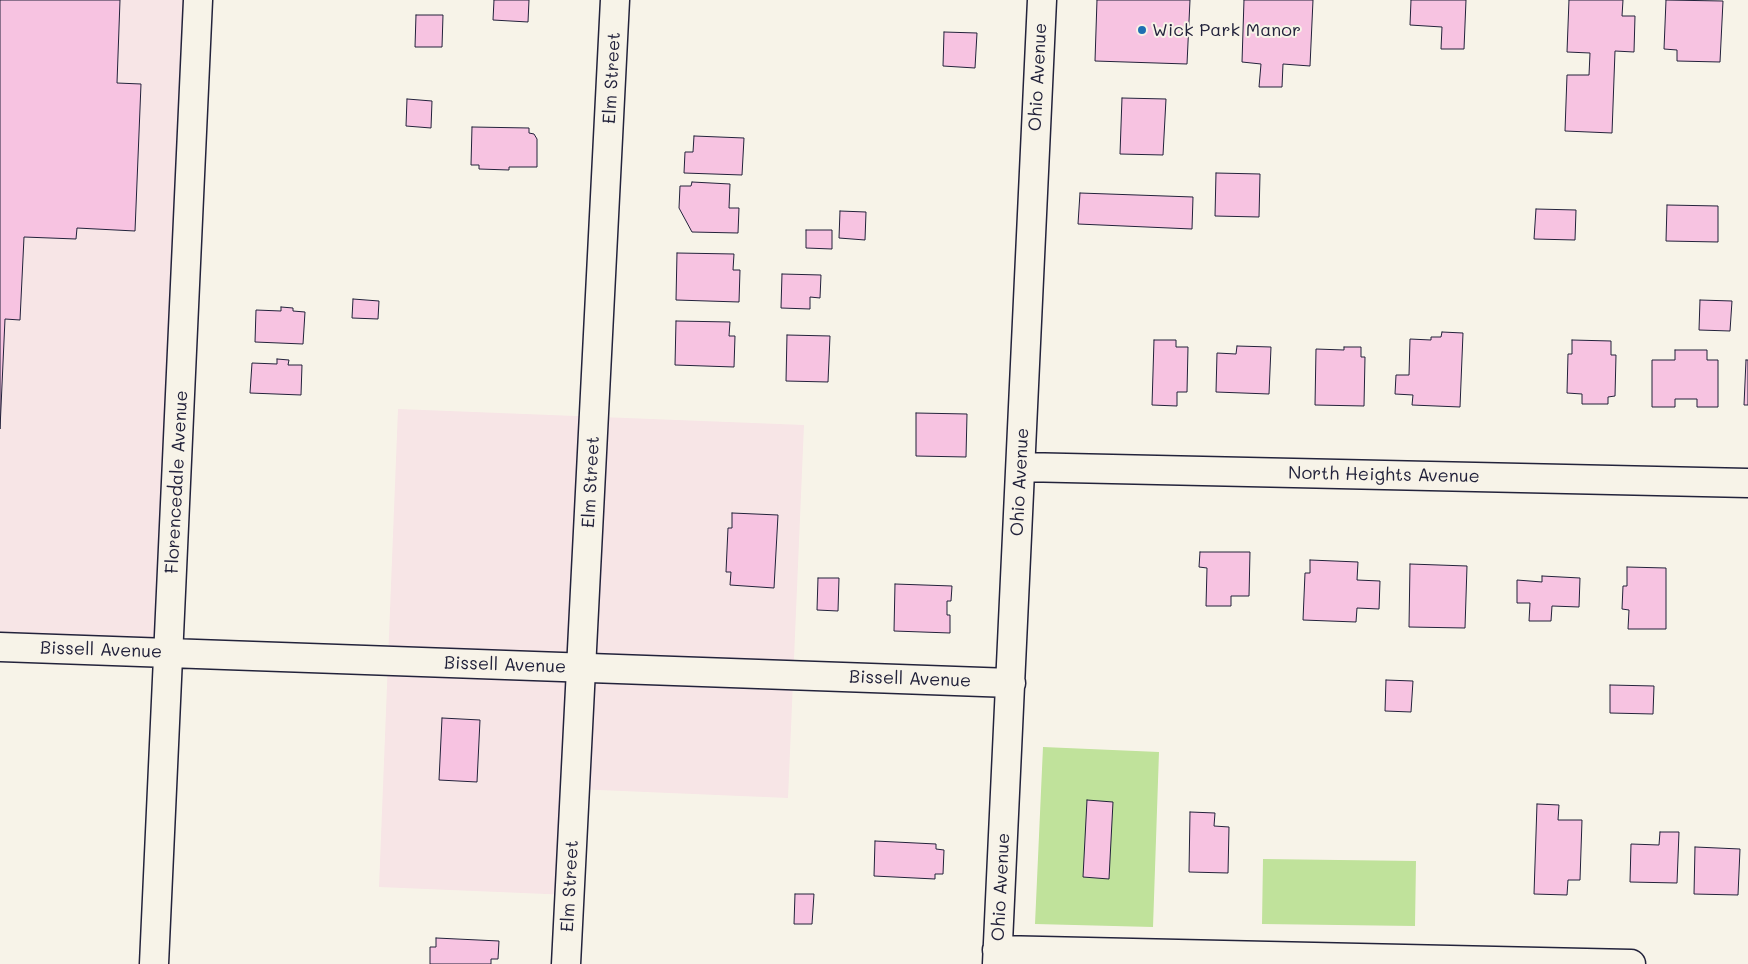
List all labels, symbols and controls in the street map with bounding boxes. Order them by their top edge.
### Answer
place label: Wick Park Manor [1152,19,1301,41]
street label: Ohio Avenue [1024,22,1052,132]
marker: Wick Park Manor [1136,24,1148,36]
street label: Elm Street [599,31,625,125]
street label: Florencedale Avenue [161,390,193,574]
street label: Ohio Avenue [1006,427,1034,537]
street label: Elm Street [578,435,604,529]
street label: North Heights Avenue [1288,463,1480,487]
street label: Bissell Avenue [39,637,163,663]
street label: Bissell Avenue [443,652,567,678]
street label: Bissell Avenue [848,666,972,692]
street label: Ohio Avenue [987,832,1015,942]
street label: Elm Street [557,839,583,933]

